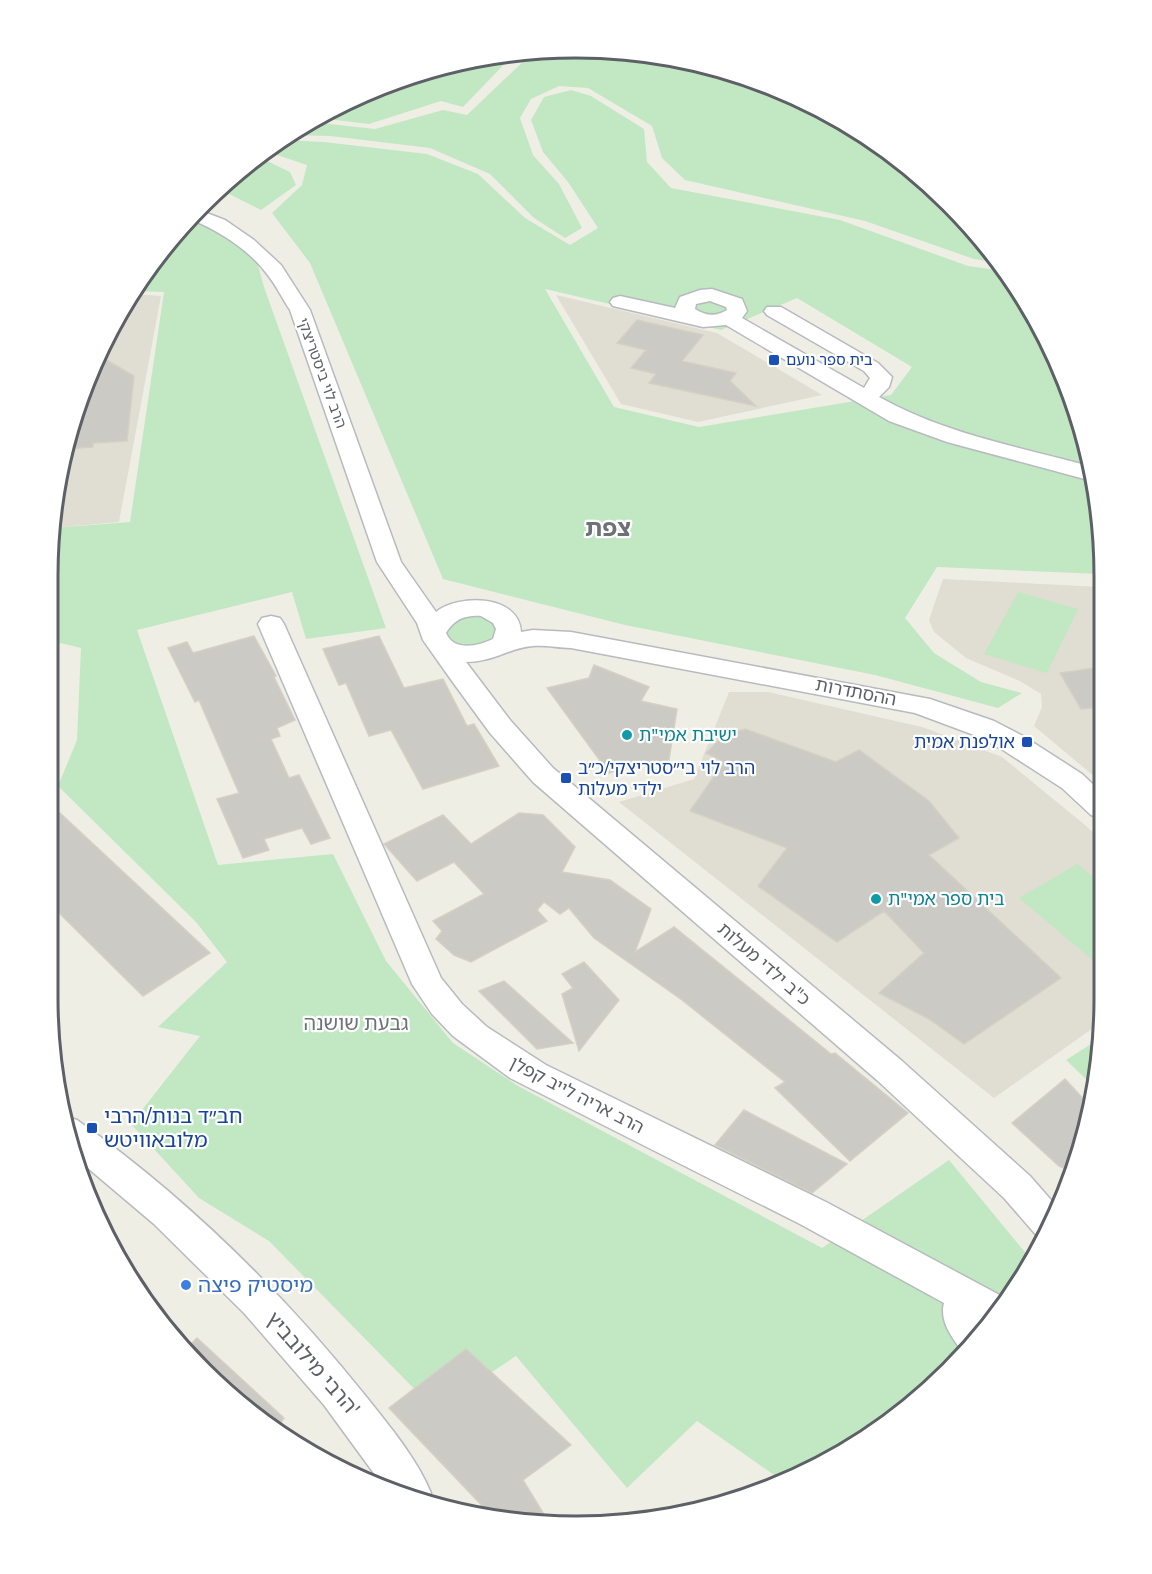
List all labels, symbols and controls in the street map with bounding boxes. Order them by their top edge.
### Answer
street label: הרב לוי ביסטריצקי [294,315,351,431]
place label: בית ספר נועם [786,350,873,369]
marker: בית ספר נועם [767,353,781,367]
district label: צפת [585,512,631,542]
street label: ההסתדרות [814,672,899,711]
place label: ישיבת אמי"ת [639,723,737,746]
marker: ישיבת אמי"ת [620,728,634,742]
place label: אולפנת אמית [914,730,1015,753]
marker: אולפנת אמית [1020,735,1034,749]
place label: הרב לוי בי״סטריצקי/כ״ב ילדי מעלות [578,756,755,800]
marker: הרב לוי בי״סטריצקי/כ״ב ילדי מעלות [559,771,573,785]
place label: בית ספר אמי"ת [888,887,1005,910]
marker: בית ספר אמי"ת [869,892,883,906]
street label: כ"ב ילדי מעלות [713,917,815,1010]
district label: גבעת שושנה [303,1010,409,1035]
street label: הרב אריה לייב קפלן [506,1051,648,1138]
place label: חב״ד בנות/הרבי מלובאוויטש [104,1102,243,1152]
marker: חב״ד בנות/הרבי מלובאוויטש [85,1121,99,1135]
place label: מיסטיק פיצה [198,1271,313,1297]
marker: מיסטיק פיצה [179,1278,193,1292]
street label: הרבי מילובביץ' [261,1306,366,1421]

